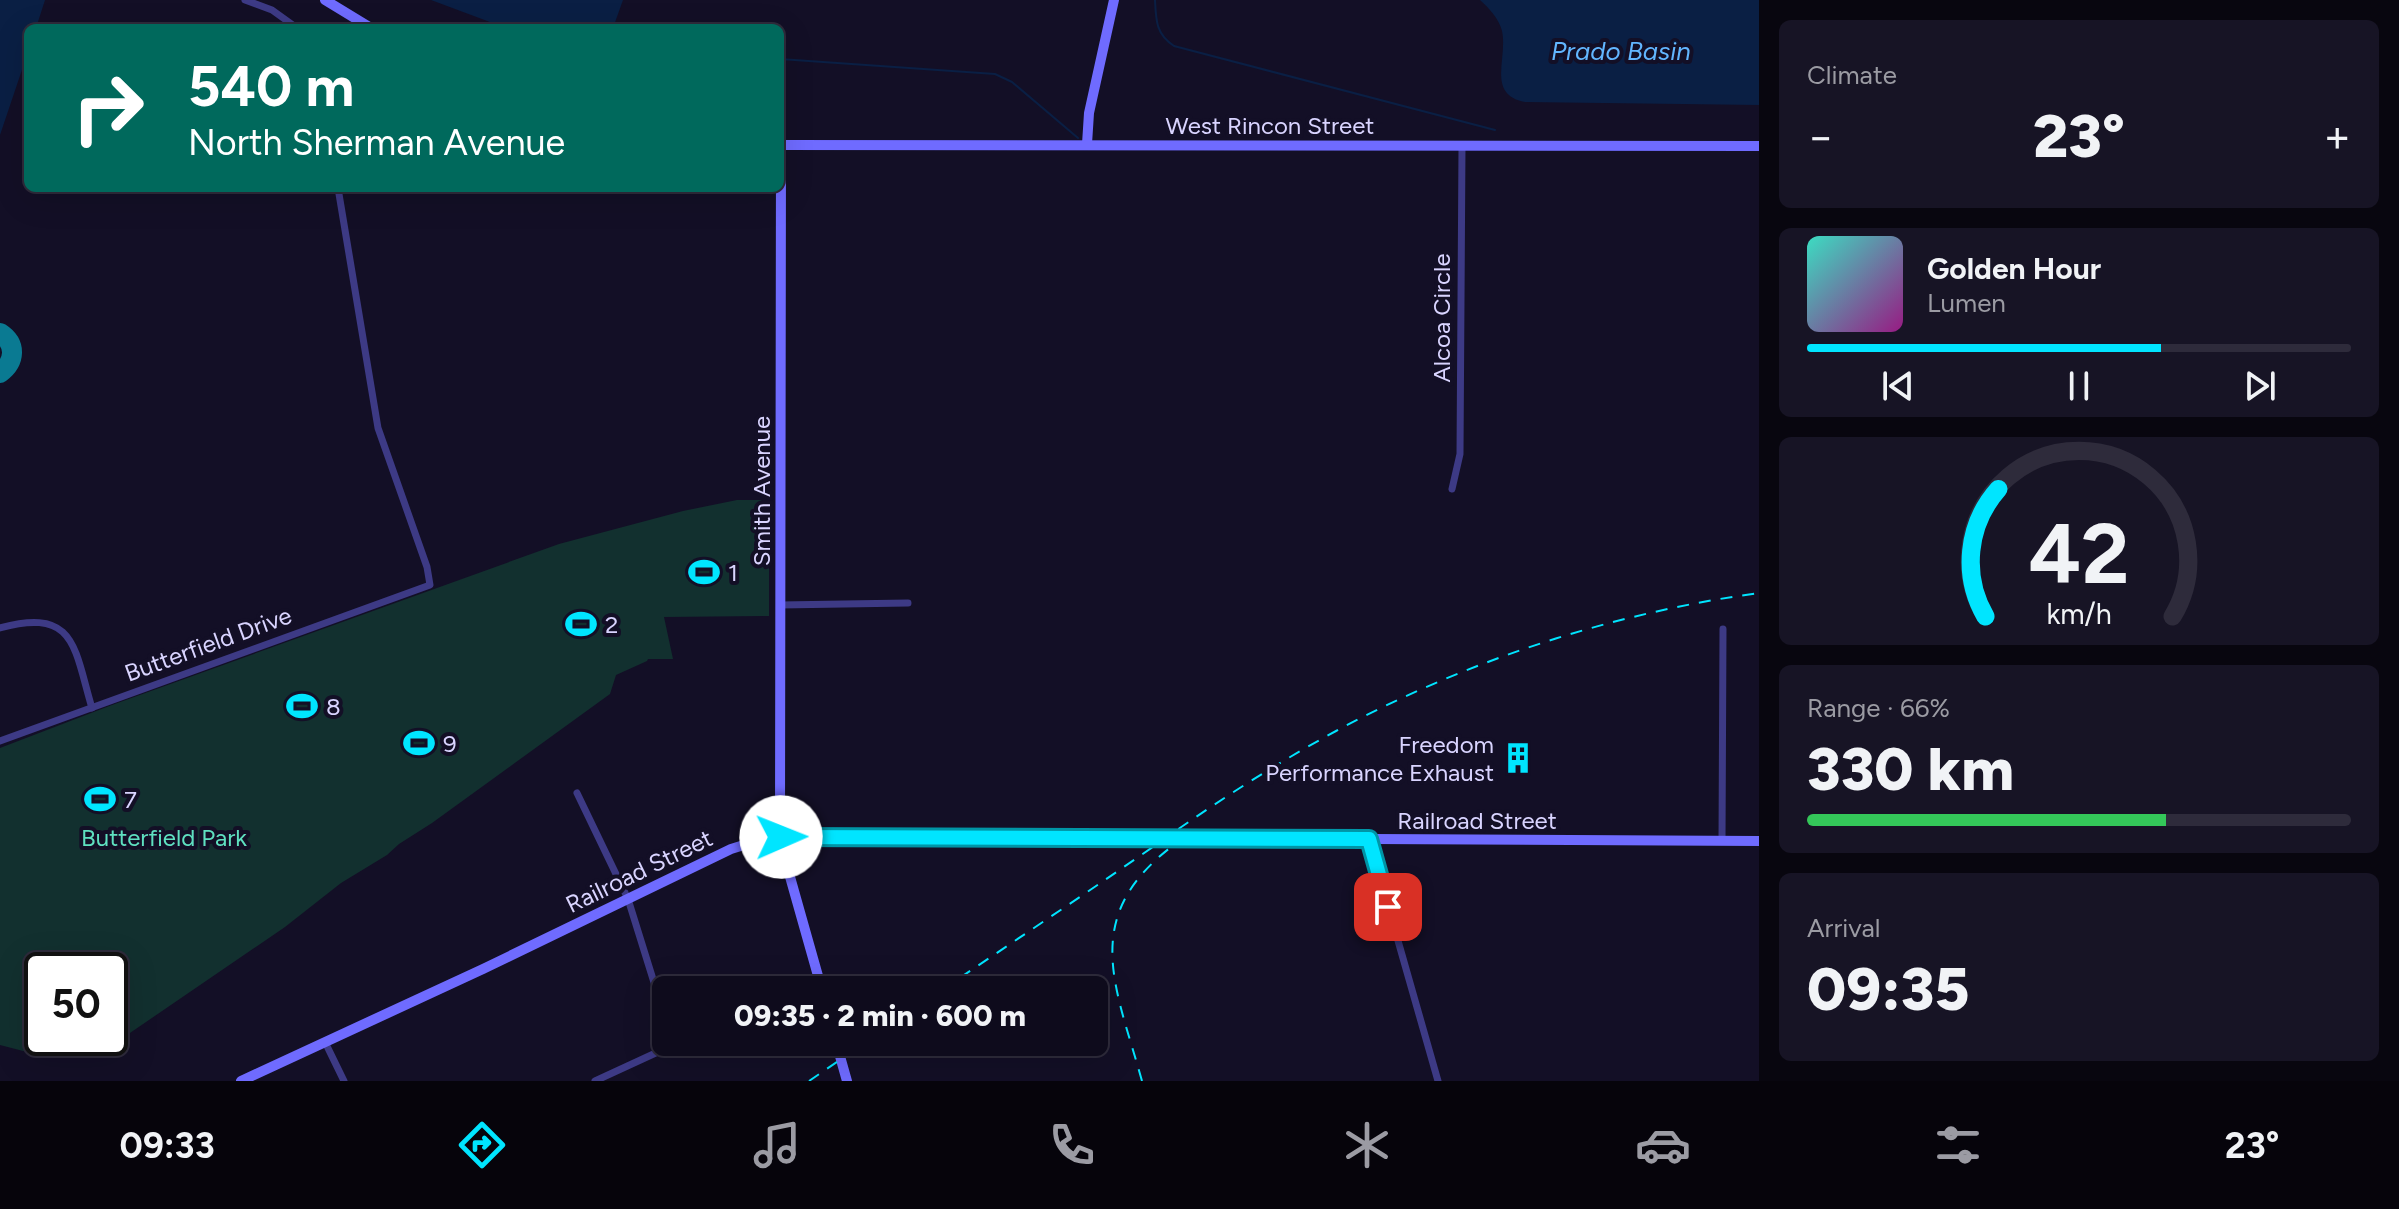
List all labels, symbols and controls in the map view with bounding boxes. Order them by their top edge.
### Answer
water label: Prado Basin [1551,35,1691,67]
text: 540 m [188,53,354,120]
icon: right [56,56,160,160]
text: Climate [1807,59,1897,91]
text: 23° [2033,100,2125,172]
text: − [1807,110,1834,163]
text: + [2324,110,2351,163]
street label: West Rincon Street [1166,111,1374,140]
text: North Sherman Avenue [188,121,565,164]
text: Golden Hour [1927,250,2101,287]
street label: Alcoa Circle [1427,254,1456,382]
text: Lumen [1927,287,2006,319]
icon: previous [1876,364,1920,408]
icon: pause [2057,364,2101,408]
icon: next [2238,364,2282,408]
street label: Smith Avenue [747,416,776,566]
text: 42 [2029,503,2129,603]
sports icon: 1 [687,555,721,589]
place label: 1 [728,558,738,587]
text: km/h [2046,597,2112,631]
street label: Butterfield Drive [121,600,295,688]
sports icon: 2 [564,607,598,641]
place label: 2 [605,610,618,639]
sports icon: 8 [285,689,319,723]
place label: 8 [326,692,341,721]
text: Range · 66% [1807,692,1950,724]
sports icon: 9 [402,726,436,760]
place label: 9 [443,729,457,758]
place label: Freedom Performance Exhaust [1265,730,1494,787]
text: 330 km [1807,733,2014,805]
building icon: Freedom Performance Exhaust [1501,741,1535,775]
sports icon: 7 [83,782,117,816]
place label: 7 [124,785,137,814]
position arrow [739,795,823,879]
street label: Railroad Street [1397,806,1557,835]
park label: Butterfield Park [81,823,247,852]
street label: Railroad Street [561,823,717,919]
pin [1354,873,1422,941]
icon: arrive [1366,885,1410,929]
text: Arrival [1807,912,1880,944]
speed limit sign: 50 [24,952,128,1056]
text: 09:35 [1807,953,1969,1025]
text: 09:35 · 2 min · 600 m [734,997,1026,1034]
icon: directions [454,1117,510,1173]
icon: music [749,1117,805,1173]
icon: phone [1044,1117,1100,1173]
icon: climate [1339,1117,1395,1173]
icon: car [1635,1117,1691,1173]
icon: filters [1930,1117,1986,1173]
text: 09:33 [120,1124,215,1167]
text: 23° [2225,1124,2279,1167]

